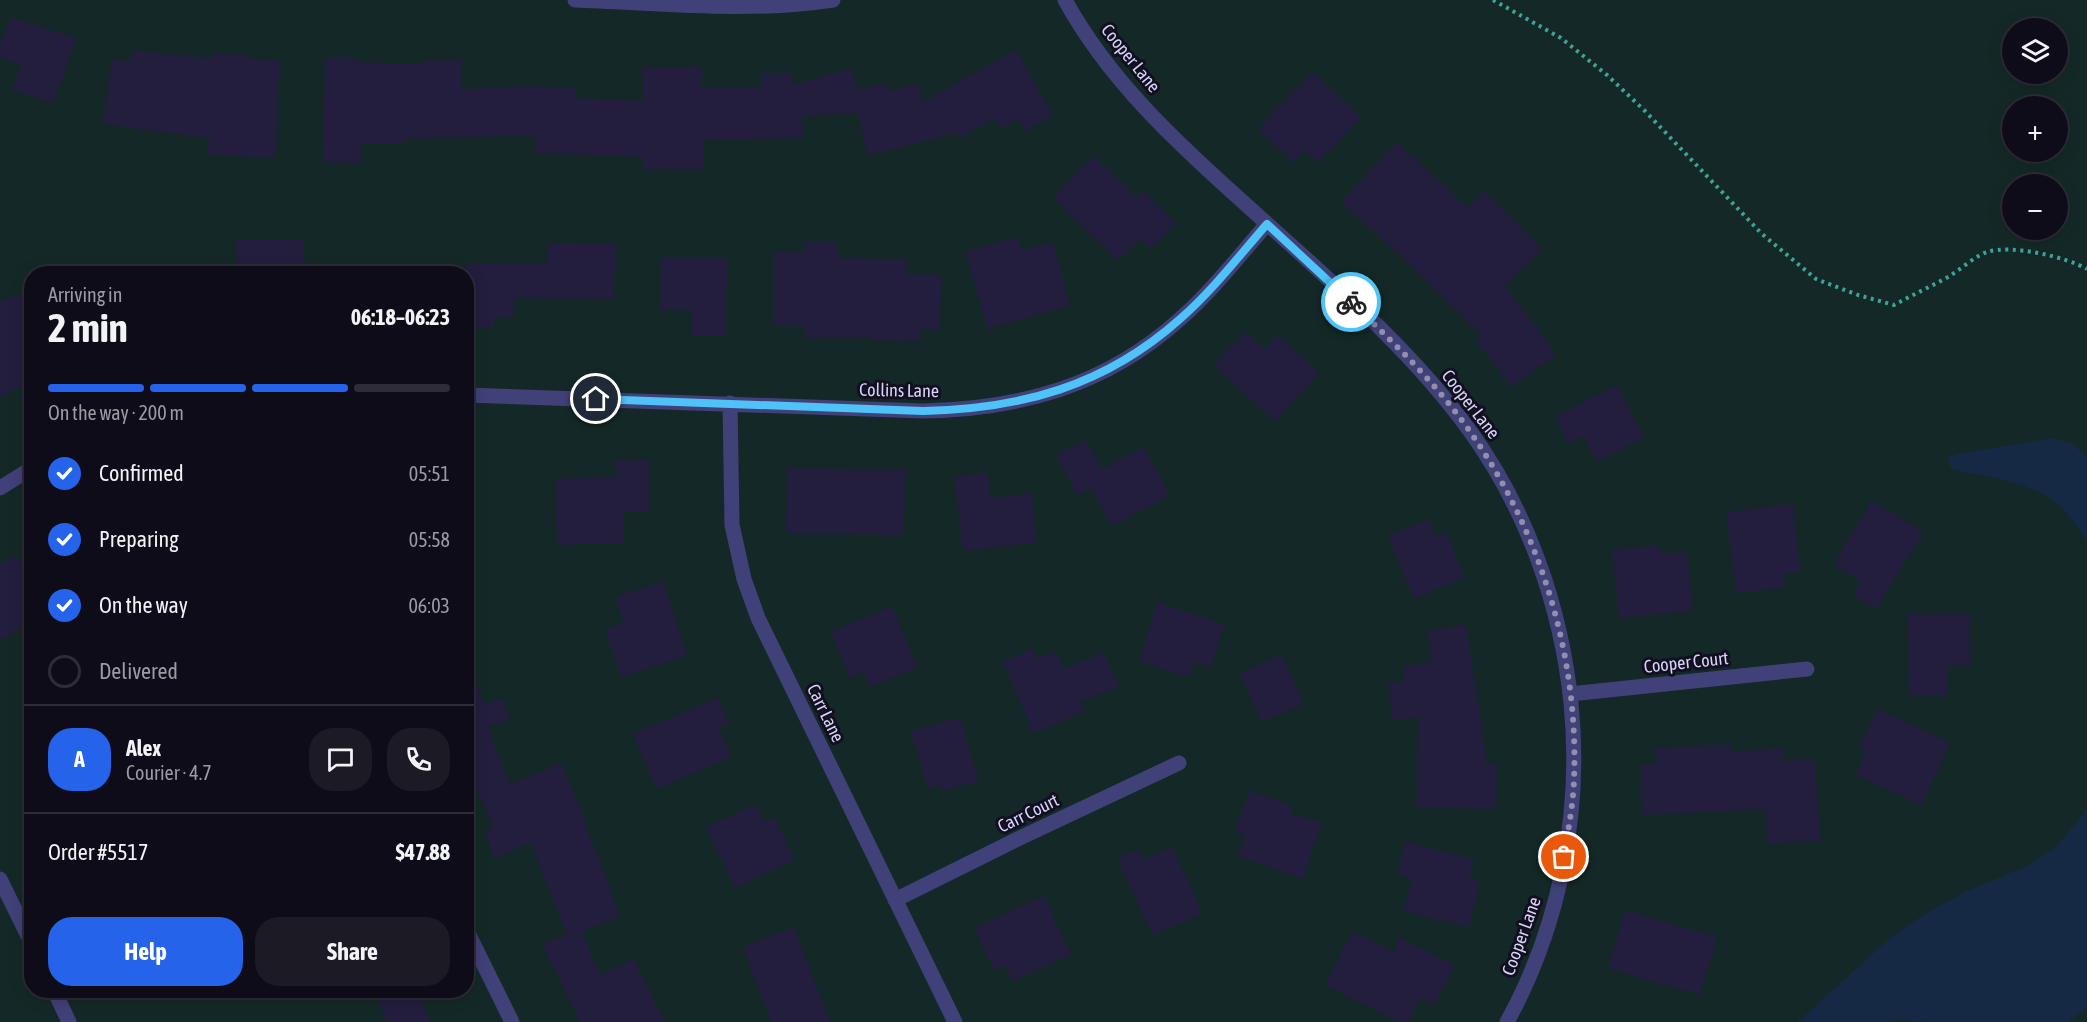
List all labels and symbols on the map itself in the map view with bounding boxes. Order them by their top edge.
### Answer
street label: Cooper Lane [1097,20,1165,96]
courier [1321,272,1381,332]
street label: Cooper Lane [1438,365,1504,443]
pin [570,373,621,424]
street label: Collins Lane [859,379,939,401]
street label: Cooper Court [1643,647,1729,677]
street label: Carr Lane [803,681,849,745]
street label: Carr Court [994,789,1062,837]
pin [1538,831,1589,882]
street label: Cooper Lane [1497,894,1545,978]

